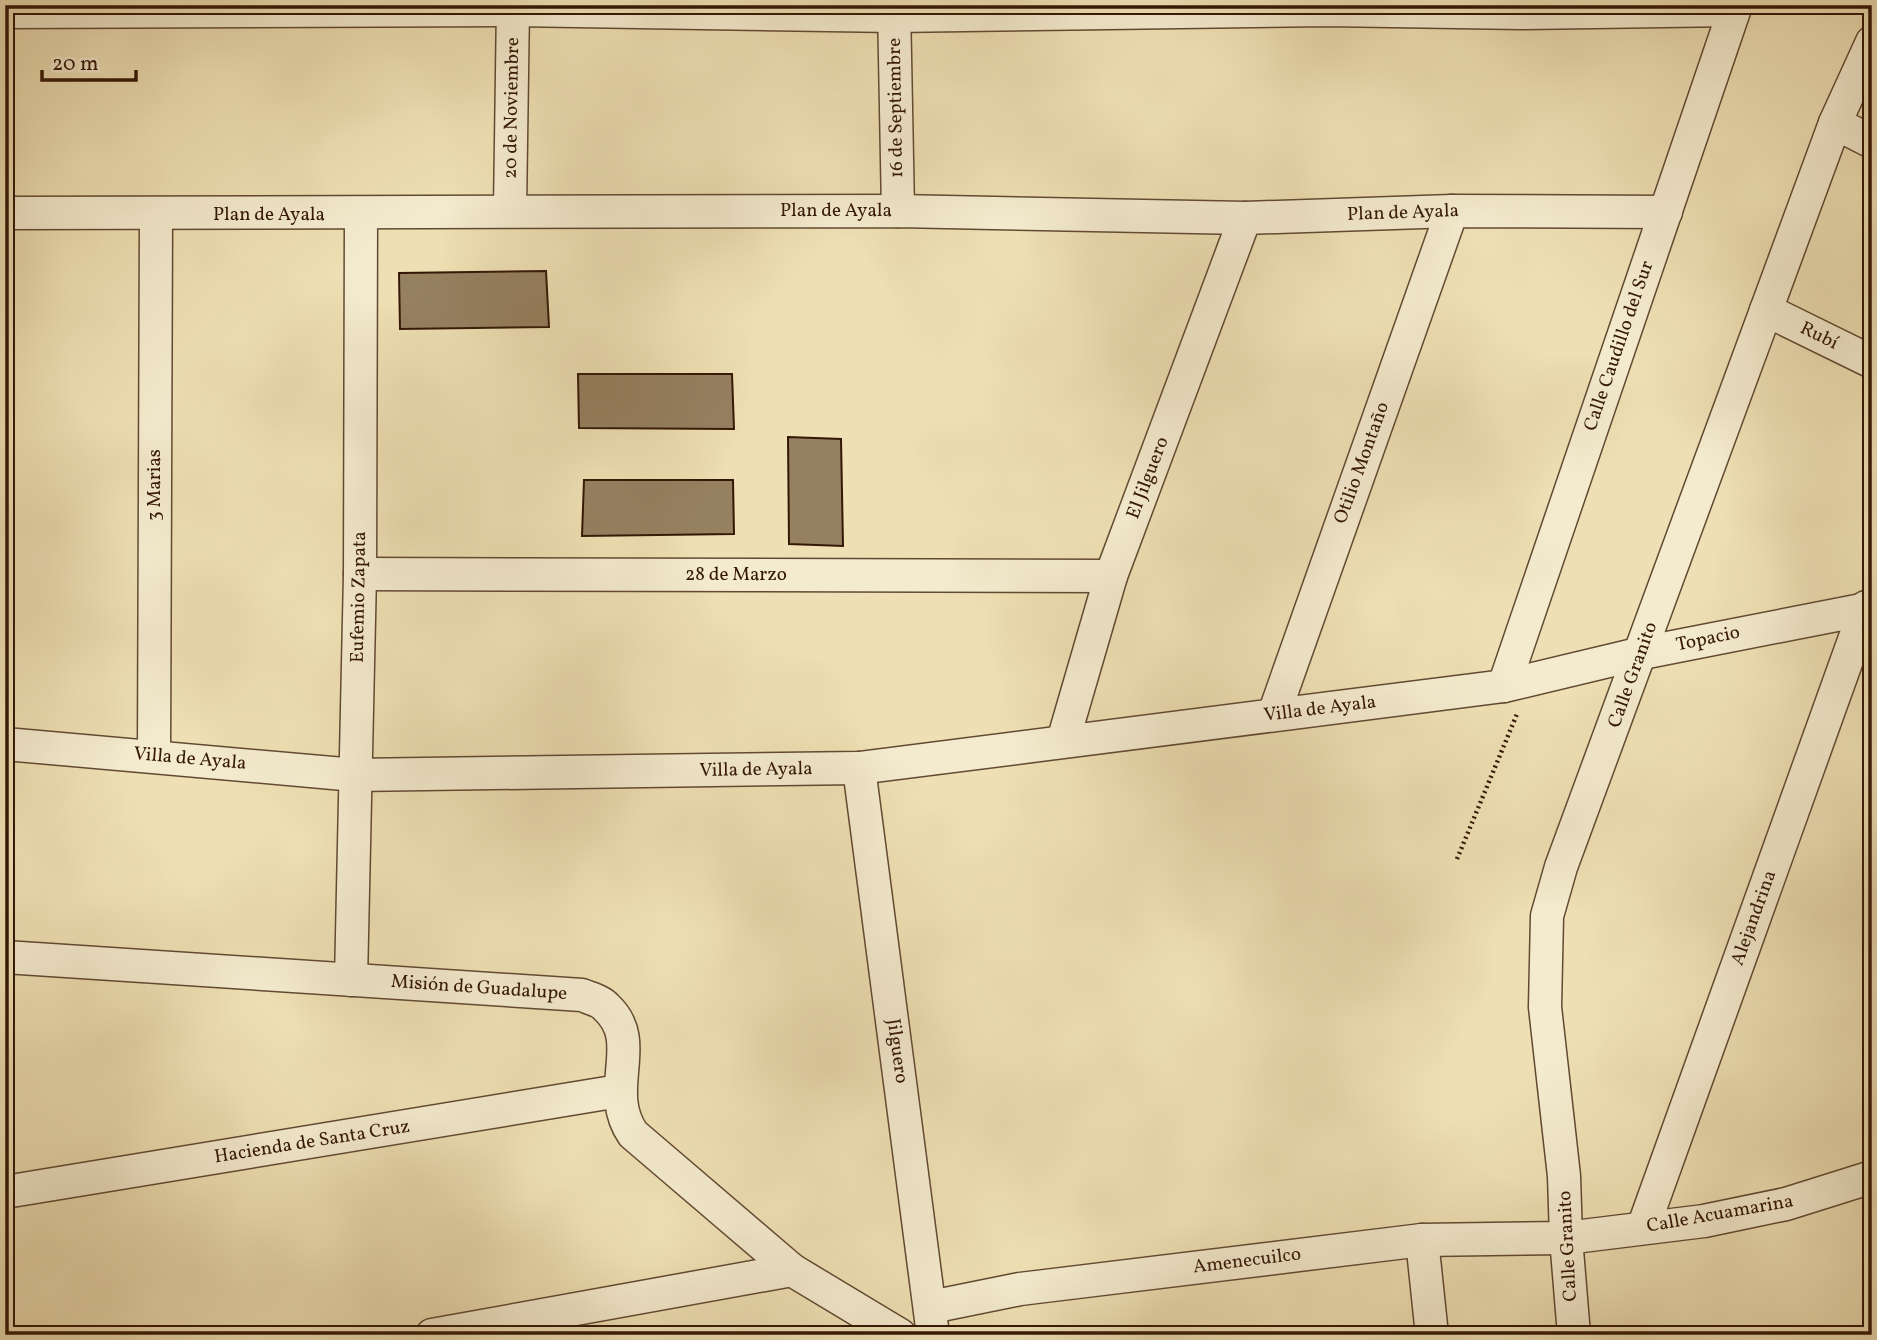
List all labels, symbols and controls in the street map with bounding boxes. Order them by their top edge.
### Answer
street label: 20 de Noviembre [498,37,526,179]
scale bar [42,38,136,82]
street label: 16 de Septiembre [882,38,910,178]
text: 20 m [52,50,98,79]
street label: Plan de Ayala [780,198,892,224]
street label: Plan de Ayala [1347,198,1459,228]
street label: Plan de Ayala [213,202,325,228]
street label: Calle Caudillo del Sur [1578,257,1660,435]
street label: Rubí [1795,316,1843,357]
street label: Otilio Montaño [1328,398,1396,528]
street label: El Jilguero [1120,433,1176,523]
street label: 3 Marias [142,449,168,521]
street label: Eufemio Zapata [345,531,373,663]
street label: 28 de Marzo [685,562,787,588]
street label: Calle Granito [1602,618,1664,732]
street label: Topacio [1674,620,1742,658]
street label: Villa de Ayala [1262,689,1378,729]
street label: Villa de Ayala [133,741,247,777]
street label: Villa de Ayala [699,756,813,784]
street label: Alejandrina [1725,867,1783,969]
street label: Misión de Guadalupe [390,969,568,1007]
street label: Jilguero [880,1017,914,1085]
street label: Hacienda de Santa Cruz [212,1114,412,1170]
street label: Calle Acuamarina [1645,1188,1795,1240]
street label: Calle Granito [1552,1190,1584,1302]
street label: Amenecuilco [1191,1241,1303,1281]

